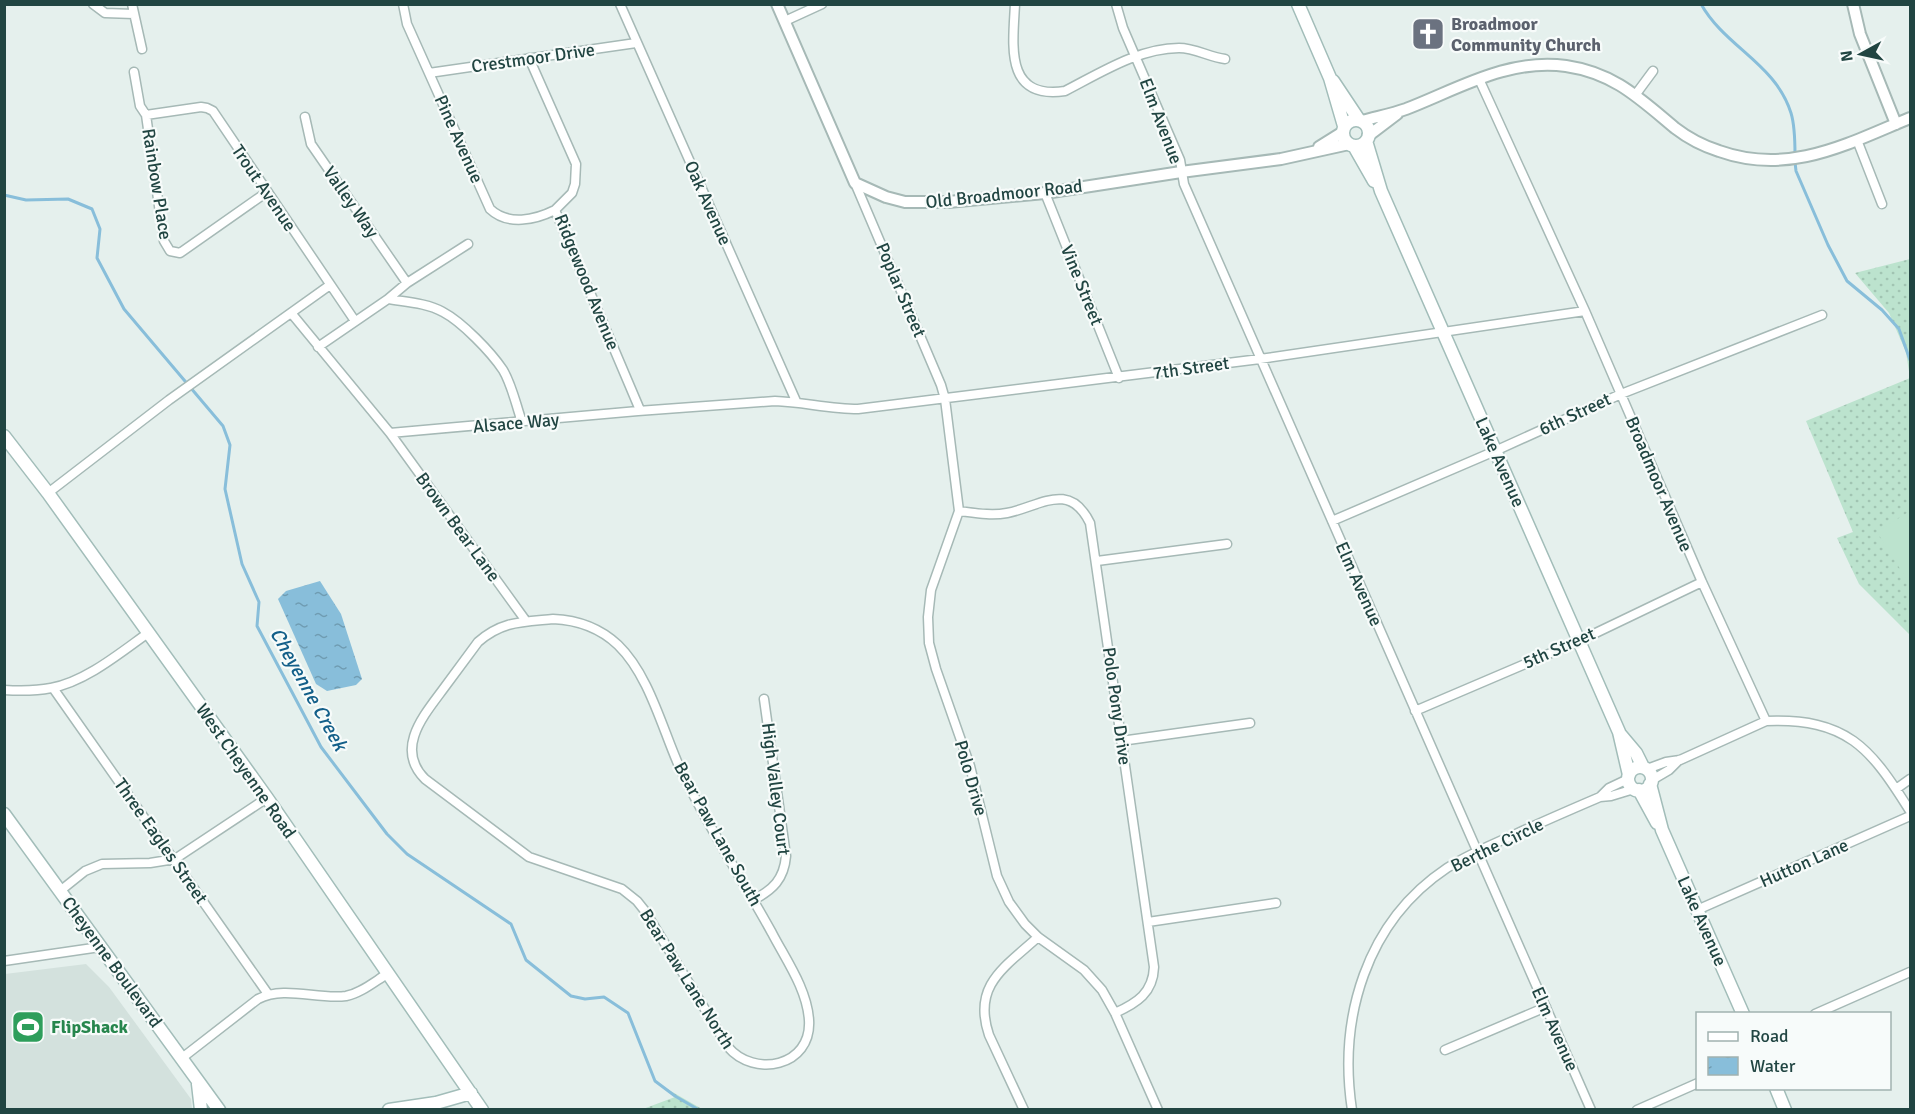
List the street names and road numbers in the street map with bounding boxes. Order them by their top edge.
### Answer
street label: Crestmoor Drive [470,38,596,78]
street label: Elm Avenue [1135,75,1187,167]
street label: Pine Avenue [430,92,488,186]
street label: Rainbow Place [137,127,177,241]
street label: Trout Avenue [227,140,301,236]
street label: Oak Avenue [680,157,736,249]
street label: Valley Way [318,162,384,242]
street label: Old Broadmoor Road [925,175,1083,213]
street label: Ridgewood Avenue [550,211,624,353]
street label: Poplar Street [871,239,931,341]
street label: Vine Street [1056,242,1108,328]
street label: 7th Street [1151,352,1231,384]
street label: 6th Street [1536,388,1614,440]
street label: Alsace Way [472,408,561,438]
street label: Broadmoor Avenue [1621,413,1697,555]
street label: Lake Avenue [1470,414,1530,510]
street label: Brown Bear Lane [411,468,505,586]
street label: Elm Avenue [1331,538,1387,630]
street label: 5th Street [1519,622,1599,674]
street label: Polo Pony Drive [1098,646,1136,766]
street label: West Cheyenne Road [191,699,301,843]
street label: High Valley Court [757,721,795,857]
street label: Polo Drive [950,738,992,818]
street label: Bear Paw Lane South [669,758,767,910]
street label: Three Eagles Street [109,774,213,908]
street label: Berthe Circle [1447,813,1547,877]
street label: Hutton Lane [1756,834,1852,892]
street label: Lake Avenue [1672,873,1732,969]
street label: Cheyenne Boulevard [57,892,167,1032]
street label: Bear Paw Lane North [635,905,739,1053]
street label: Elm Avenue [1527,983,1583,1075]

